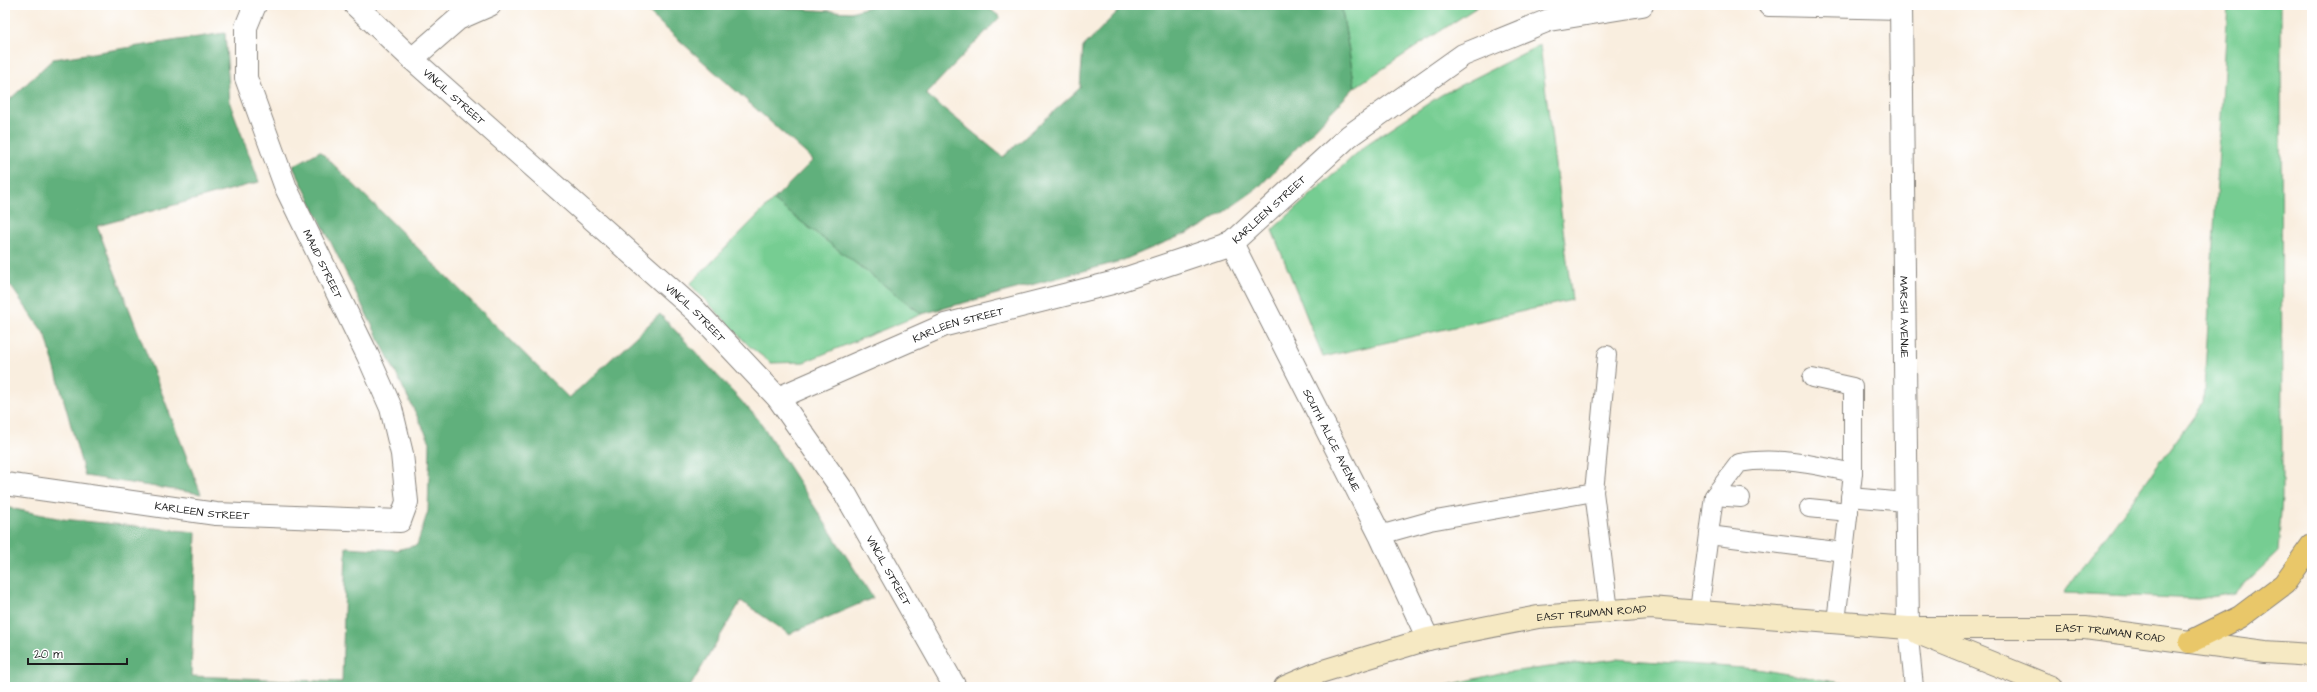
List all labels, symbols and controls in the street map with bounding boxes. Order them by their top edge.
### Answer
street label: VINCIL STREET [420,65,488,129]
street label: KARLEEN STREET [1229,172,1310,247]
street label: MAUD STREET [299,227,346,302]
street label: MARSH AVENUE [1896,276,1912,359]
street label: VINCIL STREET [662,280,729,346]
street label: KARLEEN STREET [910,303,1006,346]
street label: SOUTH ALICE AVENUE [1299,386,1364,495]
street label: KARLEEN STREET [154,498,250,523]
street label: VINCIL STREET [862,533,914,609]
street label: EAST TRUMAN ROAD [1536,601,1647,625]
street label: EAST TRUMAN ROAD [2056,621,2166,647]
scale bar [28,640,127,666]
text: 20 m [34,646,63,663]

